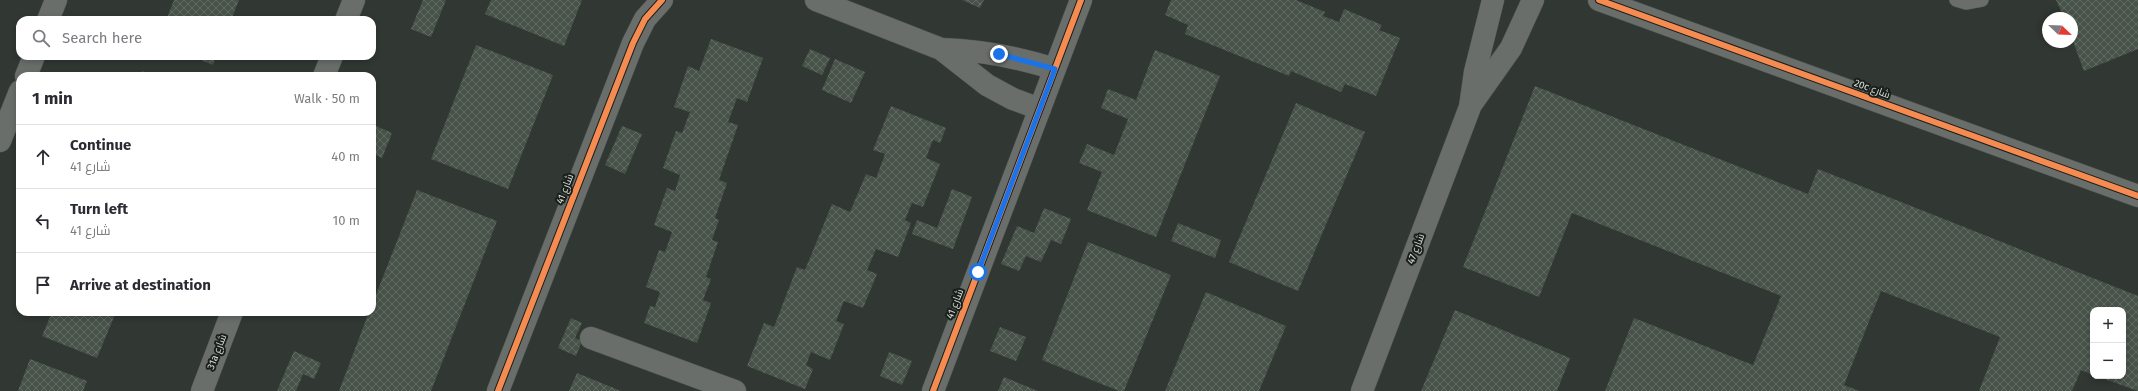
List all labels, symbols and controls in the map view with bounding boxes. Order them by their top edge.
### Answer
north arrow [2042,12,2078,48]
search box [16,16,376,60]
icon: search [30,27,52,49]
text: Search here [62,29,142,47]
route end [990,45,1008,63]
street label: 20c شارع [1852,77,1892,101]
text: 1 min [32,88,73,109]
text: Walk · 50 m [294,91,360,106]
text: Continue [70,136,131,154]
icon: ahead [32,146,54,168]
text: 40 m [331,149,360,164]
text: شارع 41 [70,159,110,174]
street label: شارع 41 [554,172,576,206]
text: Turn left [70,200,128,218]
icon: left [32,210,54,232]
text: 10 m [333,213,360,228]
text: شارع 41 [70,223,110,238]
street label: شارع 47 [1405,232,1427,266]
route start [969,263,987,281]
icon: arrive [32,274,54,296]
text: Arrive at destination [70,276,211,294]
street label: شارع 41 [944,287,966,321]
map controls [2090,307,2126,379]
button: + [2090,307,2126,343]
street label: 31a شارع [205,333,229,371]
button: − [2090,343,2126,379]

